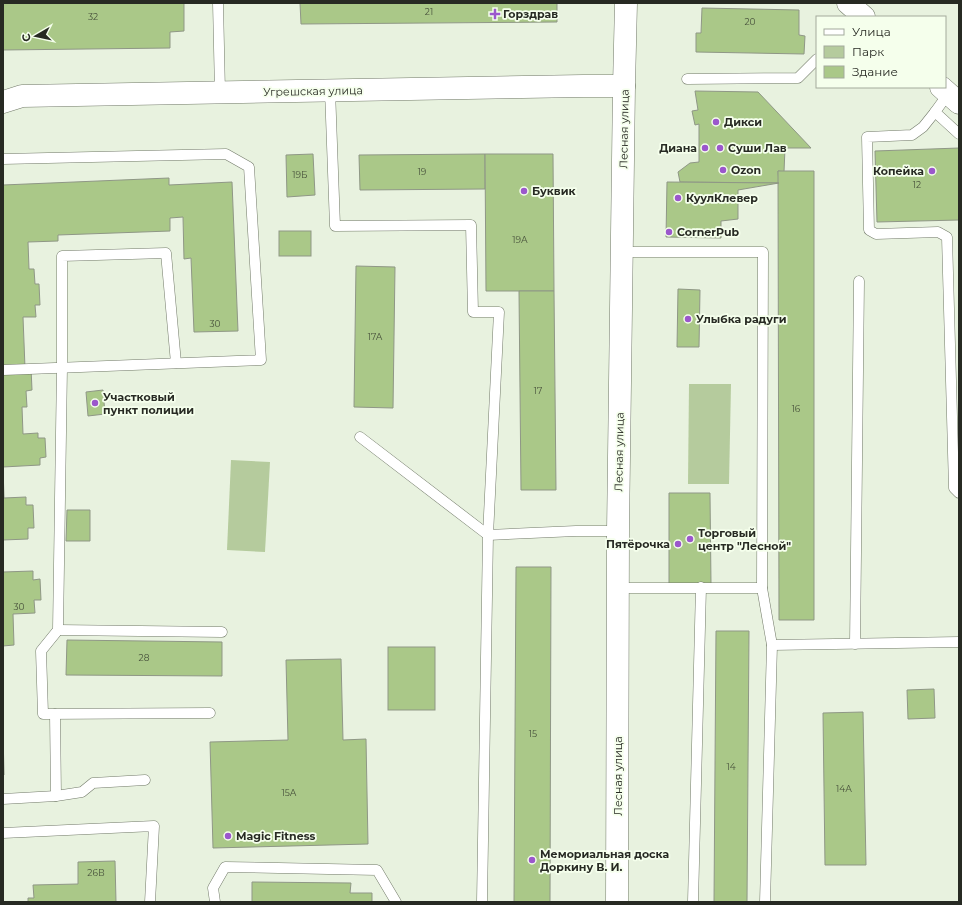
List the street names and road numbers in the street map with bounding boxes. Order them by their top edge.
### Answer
street label: Угрешская улица [263,83,363,99]
street label: Лесная улица [616,89,632,169]
street label: Лесная улица [611,412,627,492]
street label: Лесная улица [611,736,625,816]

